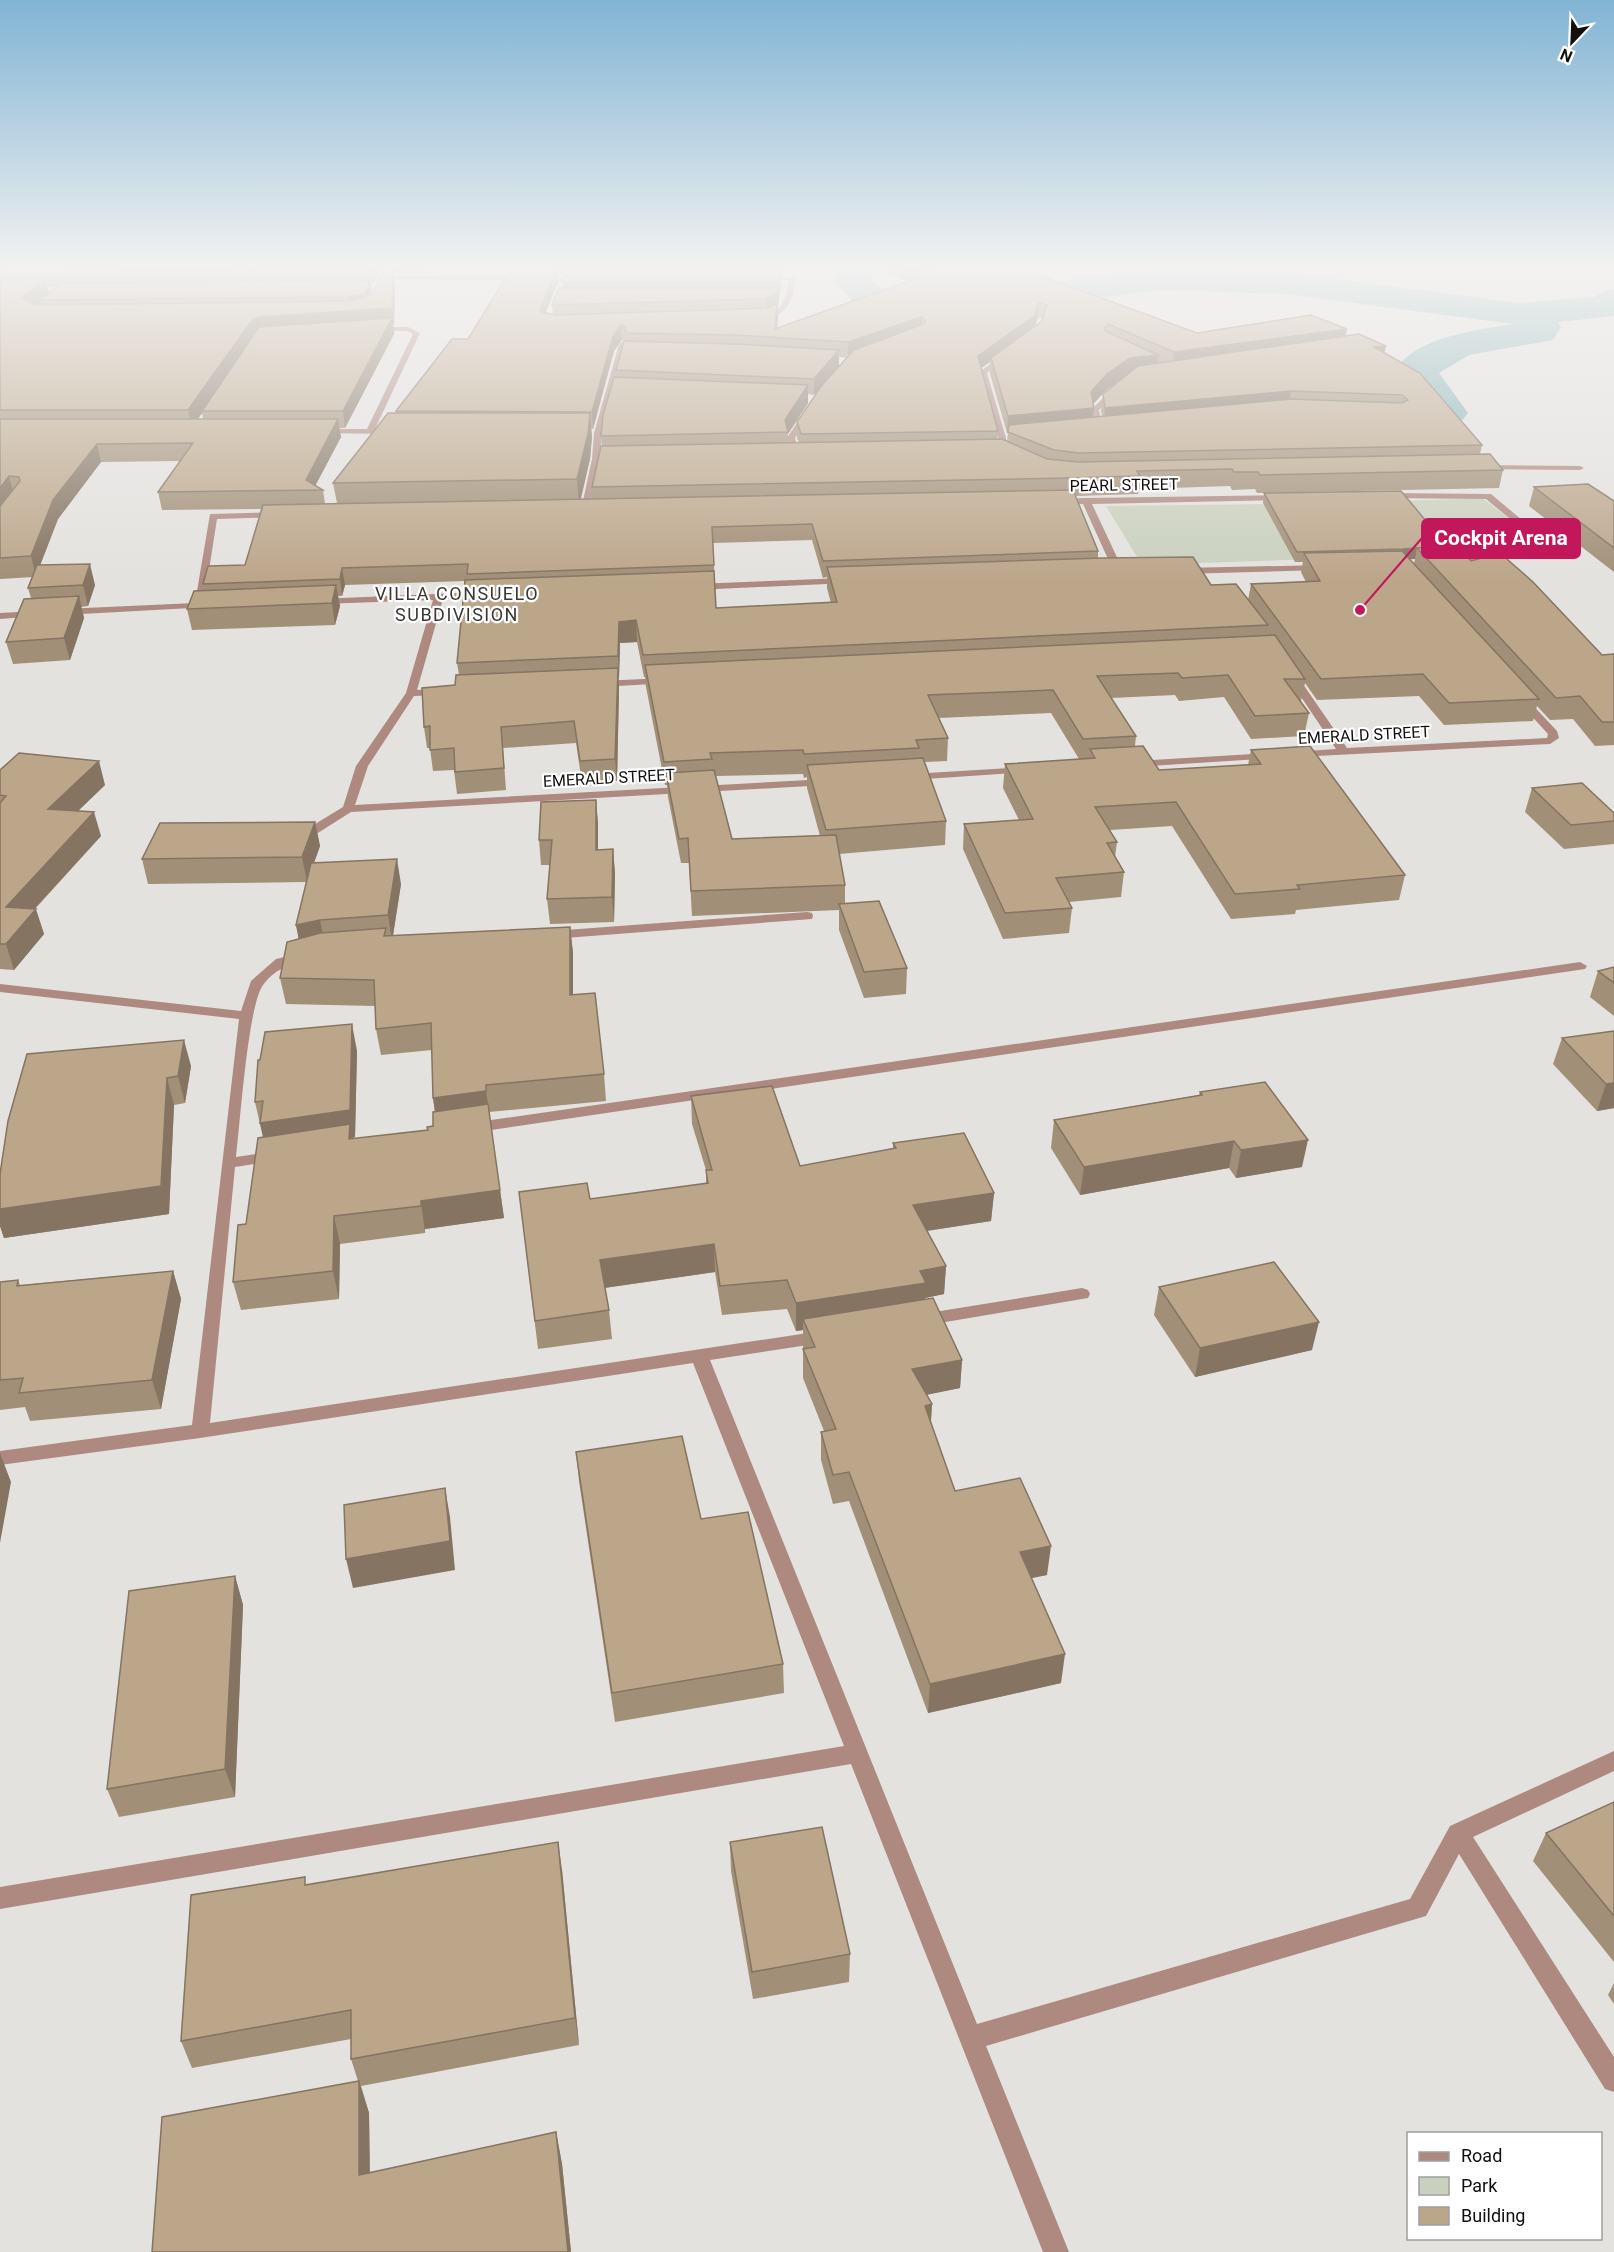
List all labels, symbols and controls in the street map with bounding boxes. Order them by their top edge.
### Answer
north arrow [1542,12,1602,72]
text: N [1557,44,1575,66]
street label: PEARL STREET [1069,475,1179,495]
callout: Cockpit Arena [1422,519,1580,558]
text: Cockpit Arena [1434,526,1568,550]
district label: VILLA CONSUELO SUBDIVISION [375,583,539,625]
street label: EMERALD STREET [1297,722,1431,748]
street label: EMERALD STREET [542,765,676,791]
legend [1407,2132,1602,2240]
text: Road [1461,2145,1502,2166]
text: Park [1461,2175,1498,2196]
text: Building [1461,2205,1525,2226]

